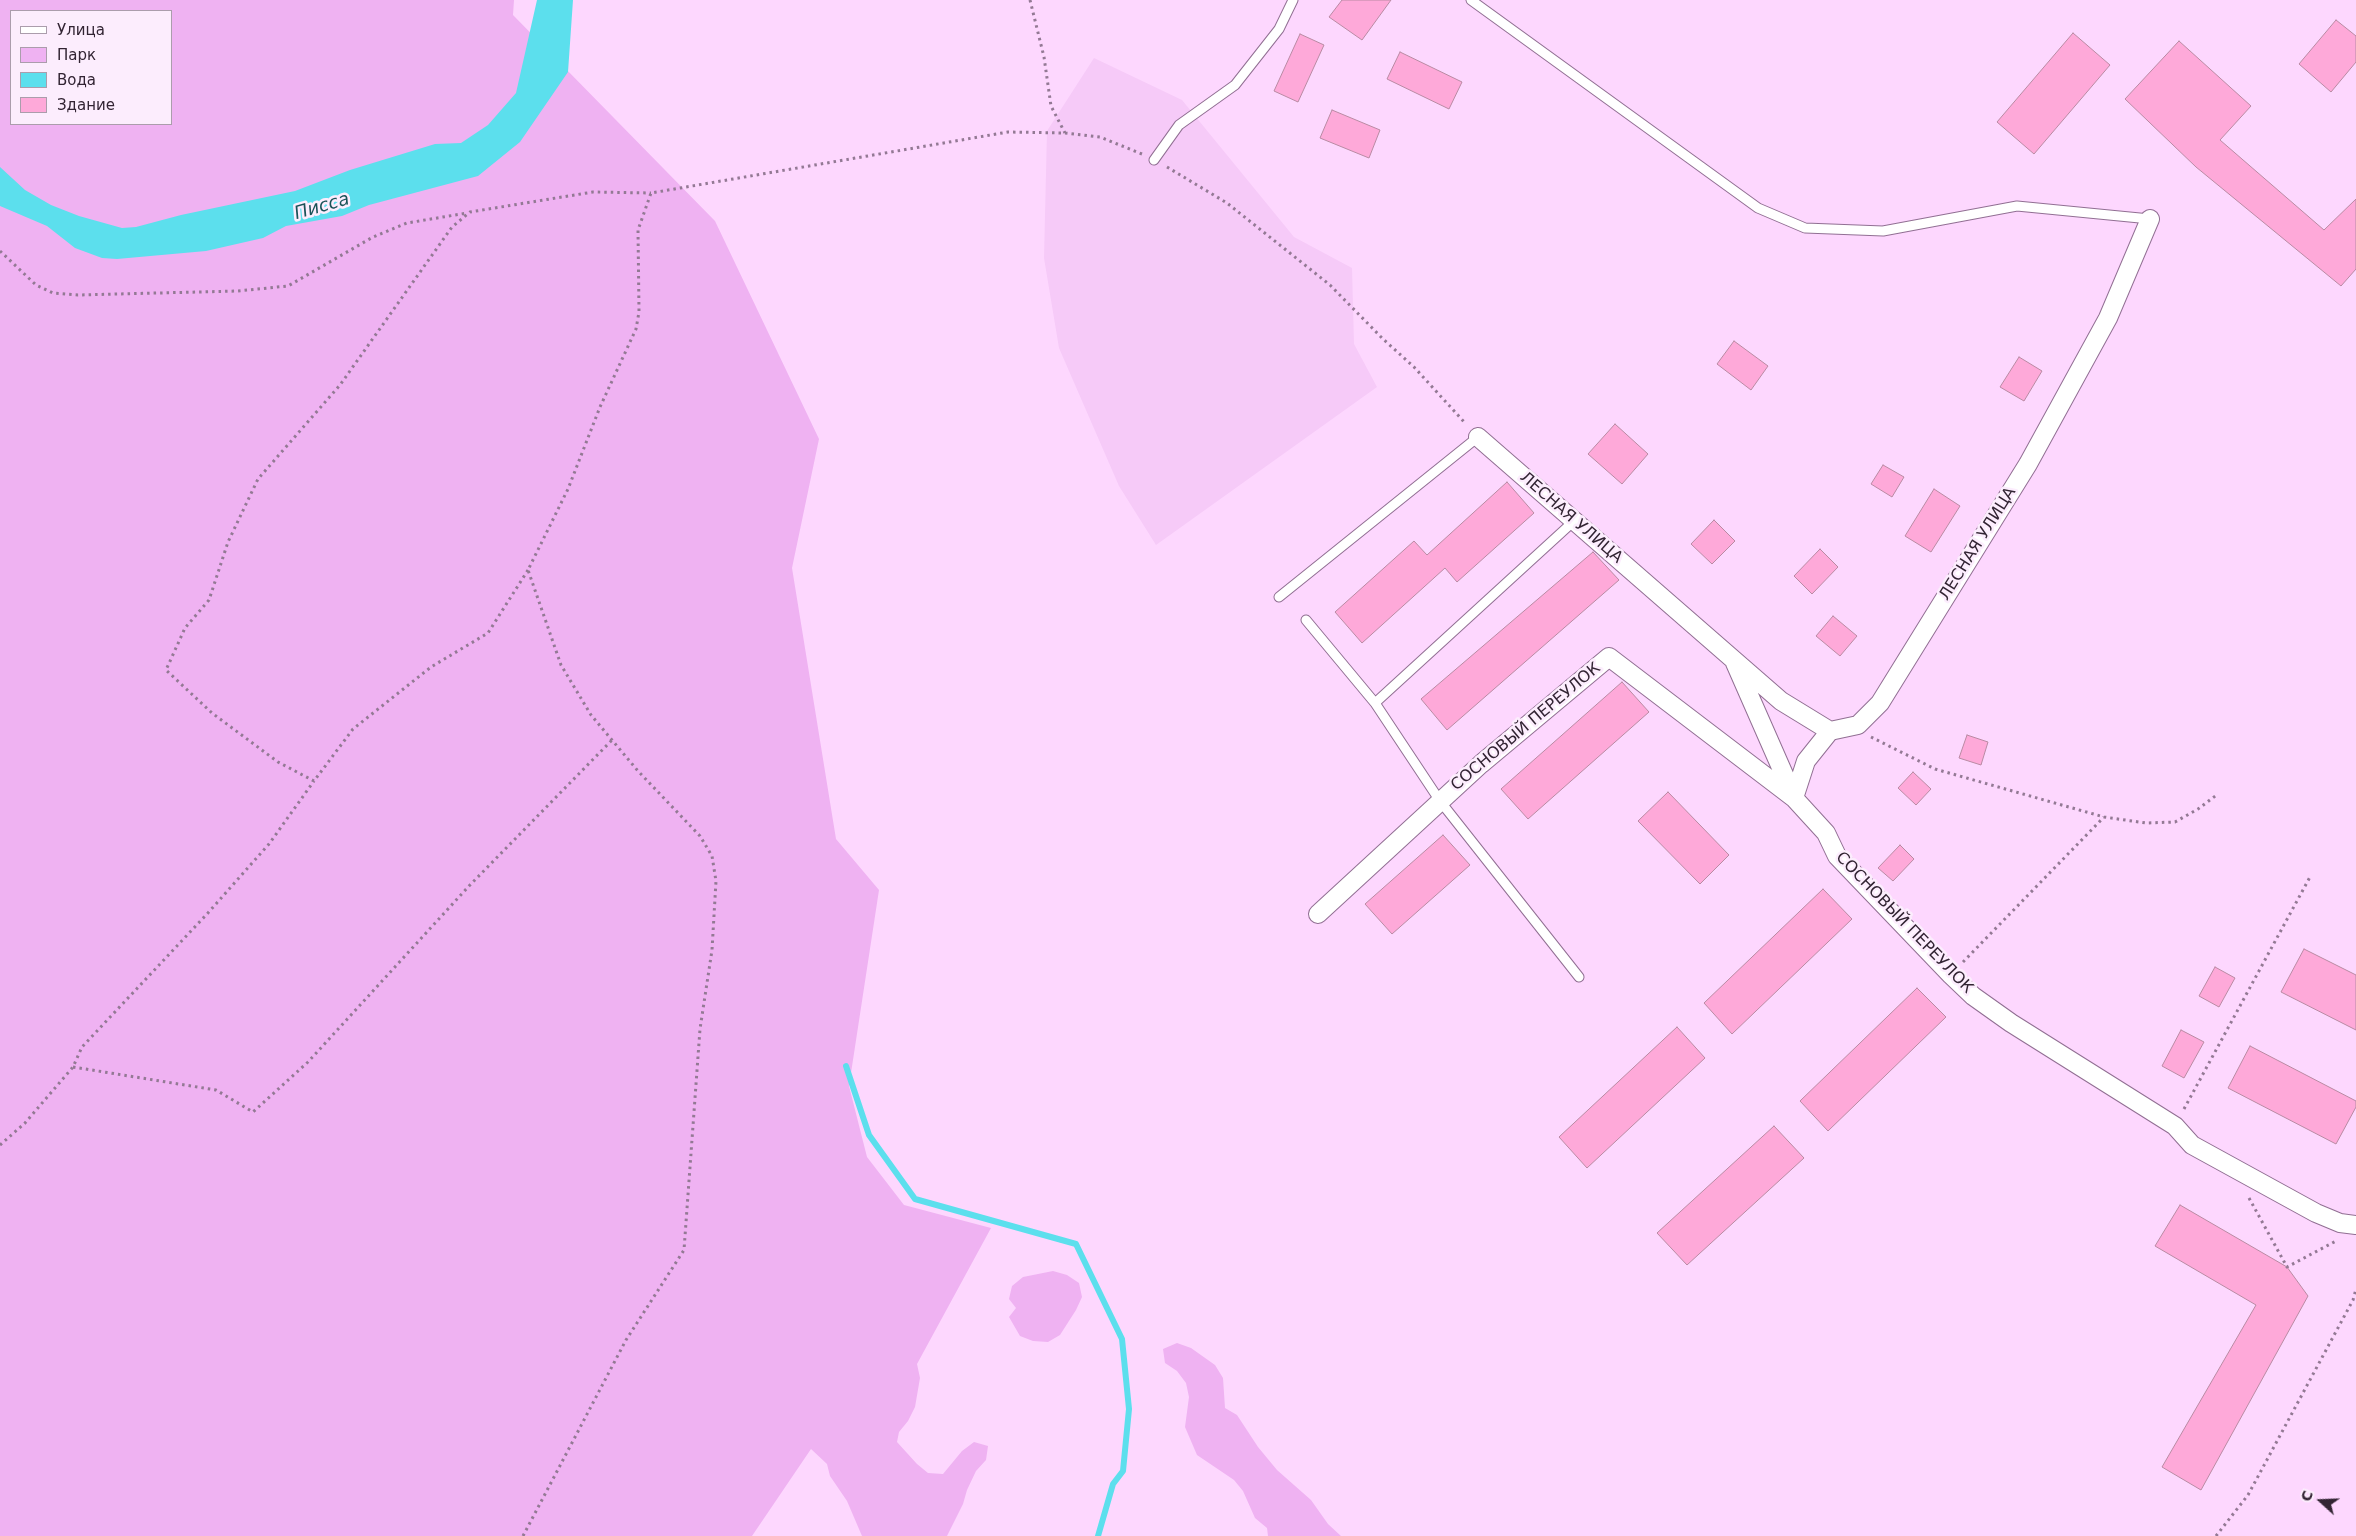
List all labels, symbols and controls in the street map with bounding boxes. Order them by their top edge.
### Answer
legend [10,10,172,125]
text: Улица [57,21,105,39]
text: Парк [57,46,96,64]
text: Вода [57,71,96,89]
text: Здание [57,96,115,114]
water label: Писса [292,189,352,225]
street label: ЛЕСНАЯ УЛИЦА [1516,468,1626,568]
street label: ЛЕСНАЯ УЛИЦА [1936,484,2020,604]
street label: СОСНОВЫЙ ПЕРЕУЛОК [1447,659,1605,795]
street label: СОСНОВЫЙ ПЕРЕУЛОК [1831,848,1977,998]
north arrow [2296,1476,2346,1526]
text: С [2298,1488,2316,1503]

